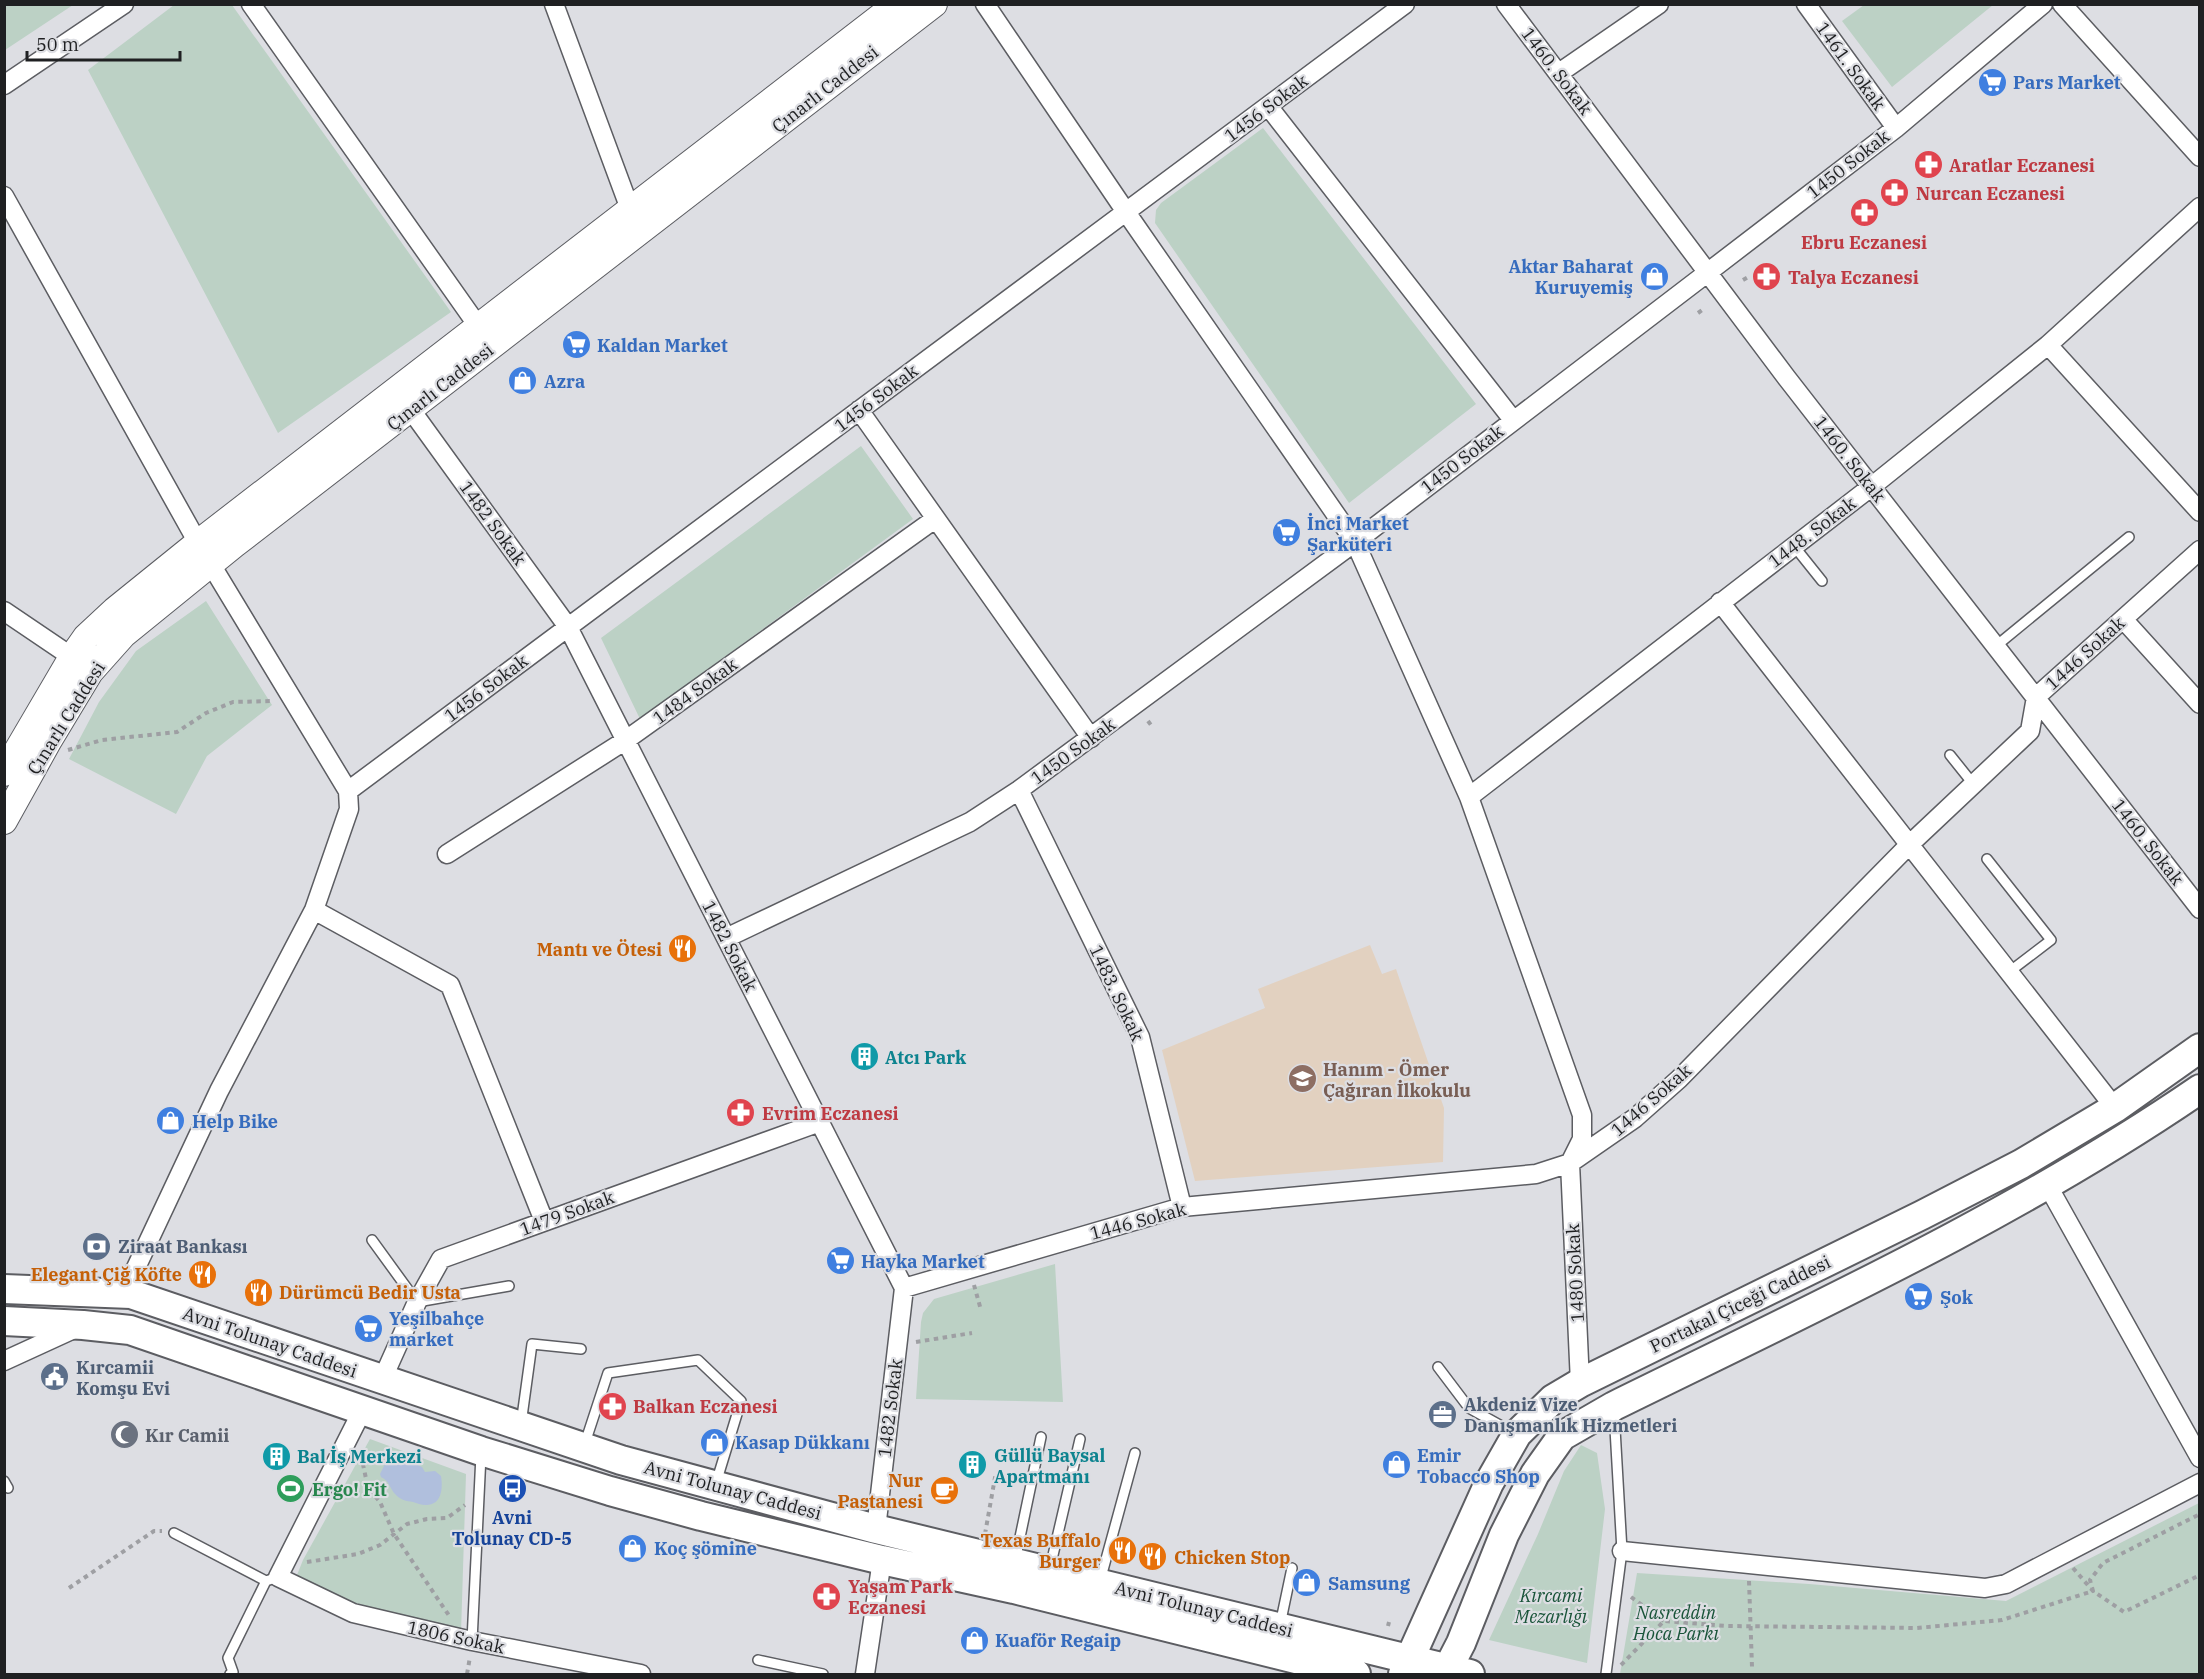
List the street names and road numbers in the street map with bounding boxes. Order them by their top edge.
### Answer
street label: 1461. Sokak [1811,17,1891,115]
street label: 1460. Sokak [1517,23,1598,120]
street label: Çınarlı Caddesi [767,40,883,138]
street label: 1456 Sokak [1220,69,1313,147]
street label: 1450 Sokak [1802,124,1894,204]
street label: Çınarlı Caddesi [382,338,498,436]
street label: 1456 Sokak [830,359,923,437]
street label: 1460. Sokak [1809,411,1891,507]
street label: 1450 Sokak [1416,419,1508,499]
street label: 1482 Sokak [455,476,532,570]
street label: 1448. Sokak [1764,491,1861,572]
street label: 1446 Sokak [2041,611,2130,695]
street label: 1456 Sokak [440,649,533,727]
street label: 1484 Sokak [648,652,742,729]
street label: Çınarlı Caddesi [22,657,110,779]
street label: 1450 Sokak [1026,712,1120,789]
street label: 1460. Sokak [2107,794,2189,890]
street label: 1482 Sokak [697,897,763,996]
street label: 1483. Sokak [1085,941,1150,1045]
street label: 1446 Sokak [1606,1059,1696,1141]
street label: 1479 Sokak [517,1185,618,1241]
street label: 1446 Sokak [1087,1197,1189,1245]
street label: 1480 Sokak [1561,1222,1589,1323]
street label: Portakal Çiceği Caddesi [1646,1250,1834,1358]
street label: Avni Tolunay Caddesi [180,1301,360,1383]
street label: 1482 Sokak [873,1357,908,1459]
street label: Avni Tolunay Caddesi [642,1455,825,1525]
street label: Avni Tolunay Caddesi [1113,1576,1296,1642]
street label: 1806 Sokak [405,1615,507,1659]

